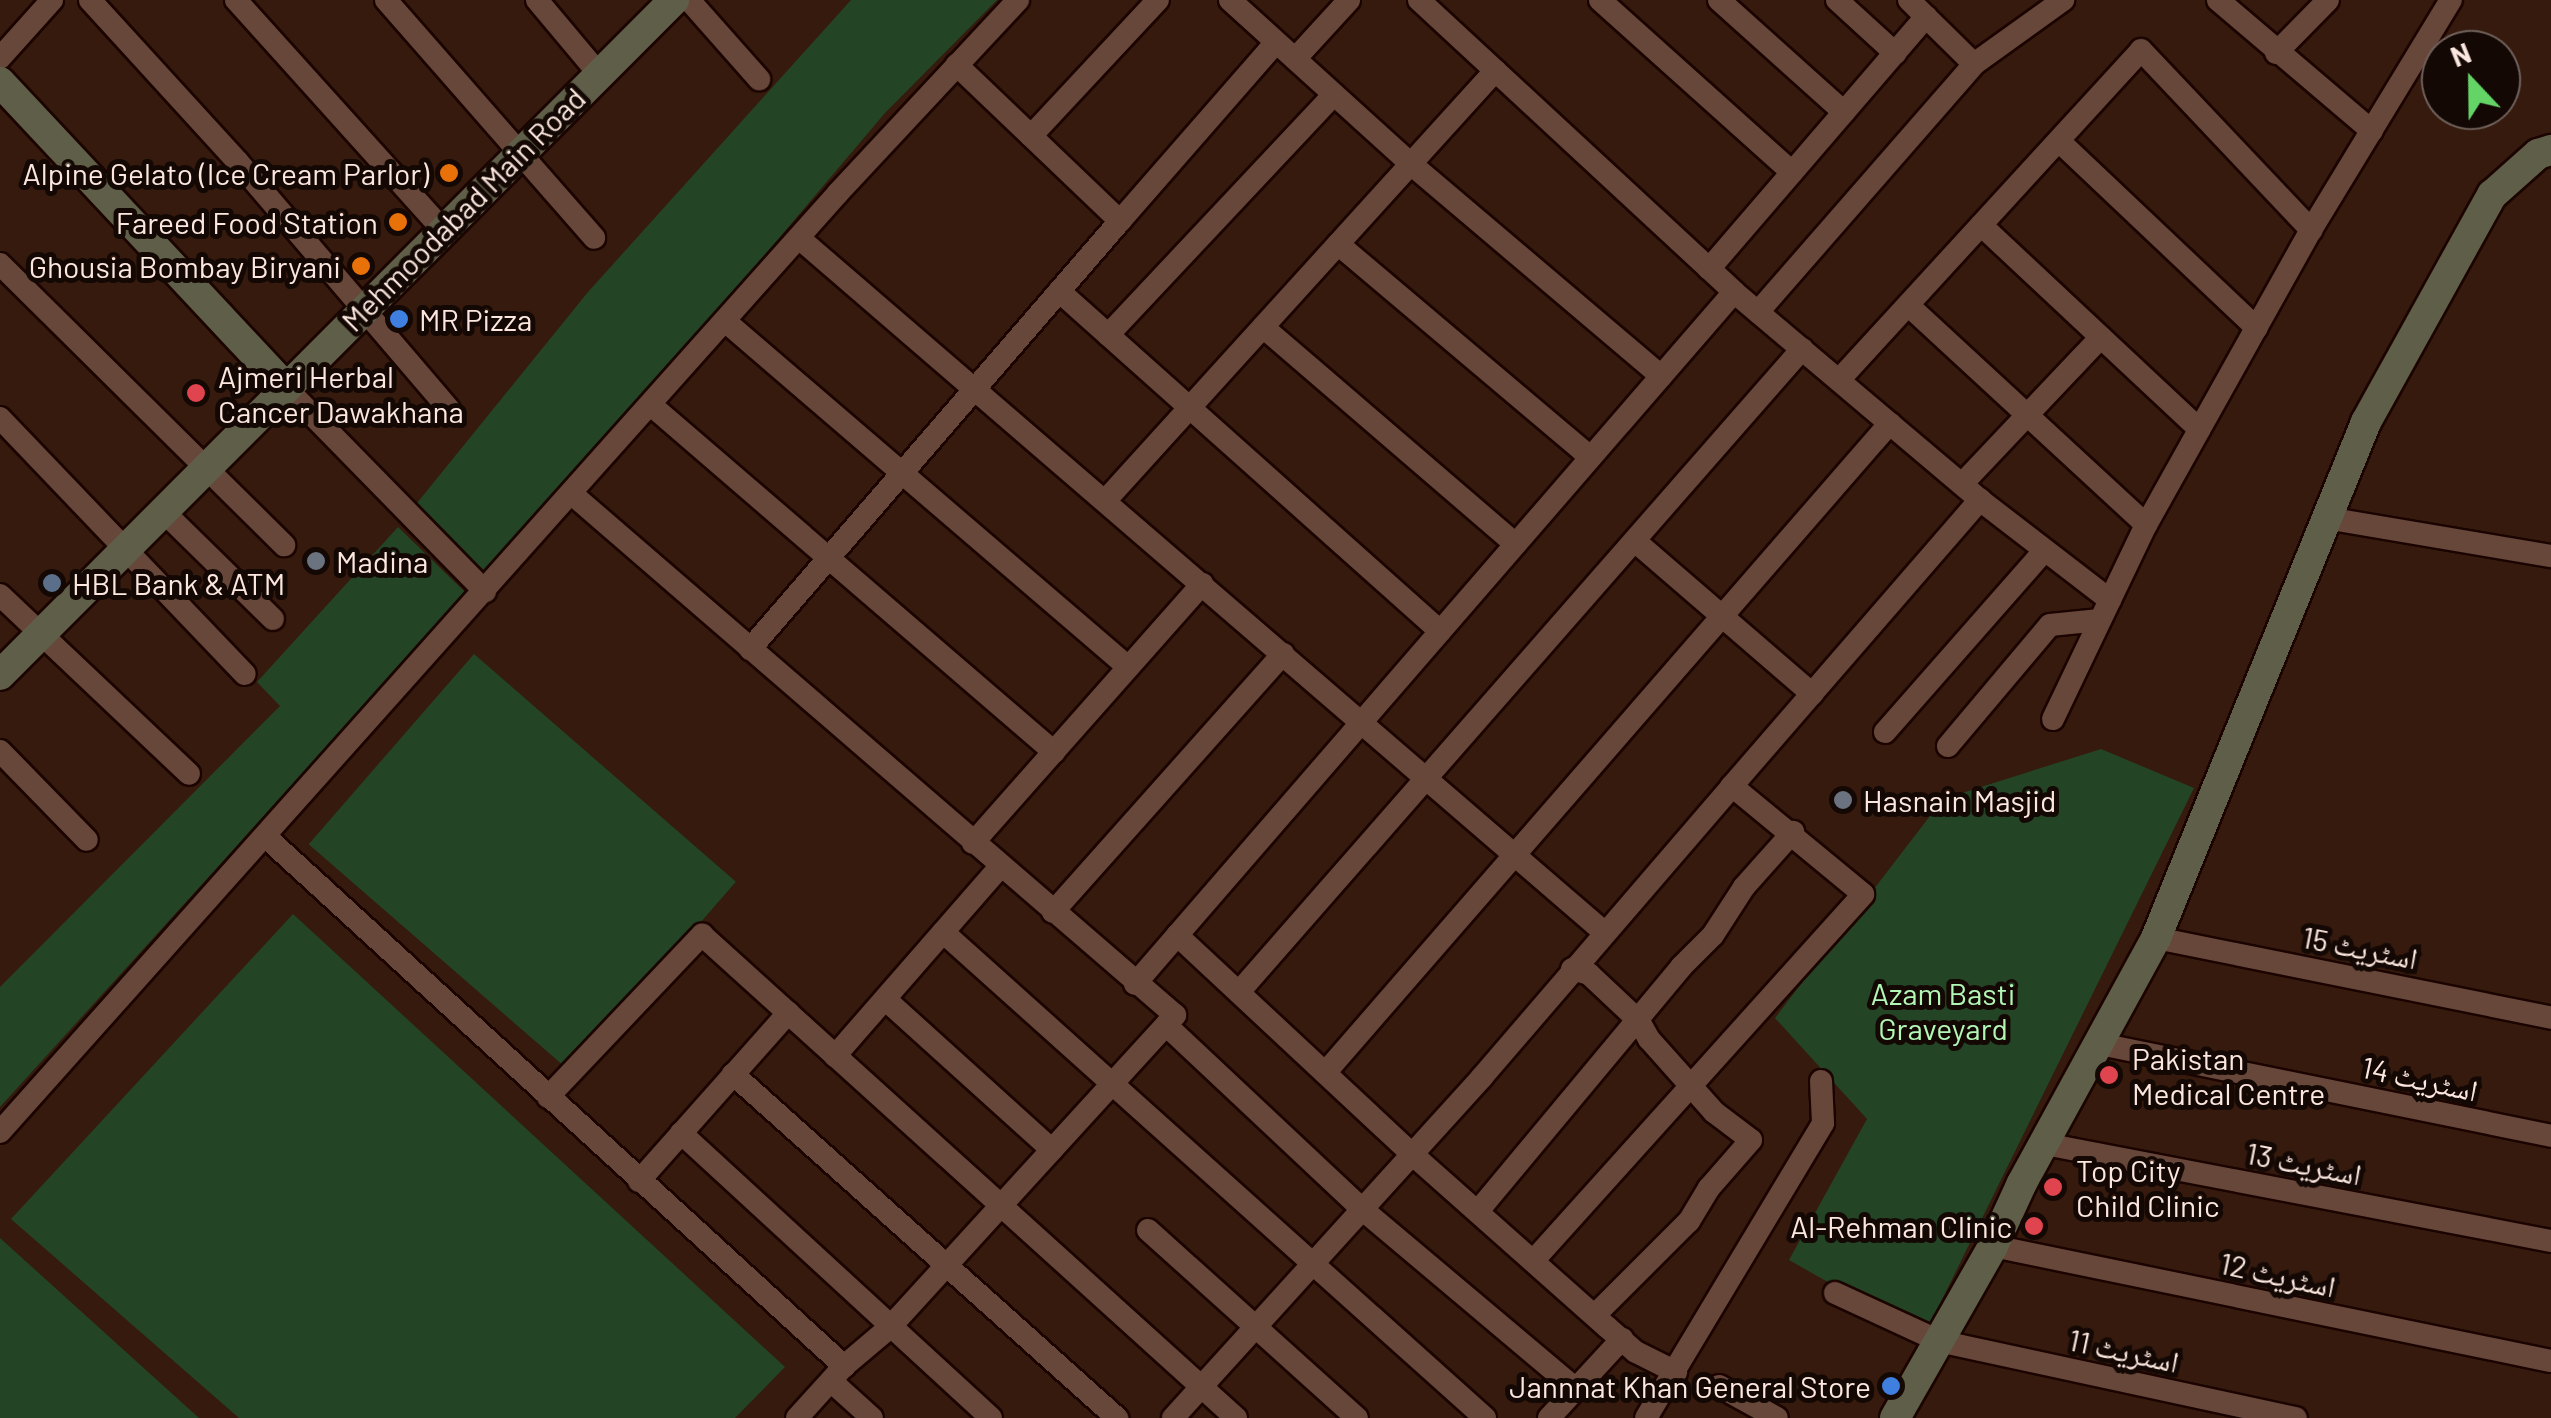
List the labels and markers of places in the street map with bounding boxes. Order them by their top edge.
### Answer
place label: Alpine Gelato (Ice Cream Parlor) [22,155,429,191]
marker: Alpine Gelato (Ice Cream Parlor) [438,162,460,184]
place label: Fareed Food Station [116,204,378,240]
marker: Fareed Food Station [387,211,409,233]
place label: Ghousia Bombay Biryani [29,248,341,284]
marker: Ghousia Bombay Biryani [350,255,372,277]
place label: MR Pizza [419,301,532,337]
marker: MR Pizza [388,308,410,330]
place label: Ajmeri Herbal Cancer Dawakhana [218,358,464,428]
marker: Ajmeri Herbal Cancer Dawakhana [183,380,209,406]
place label: Madina [336,543,428,579]
marker: Madina [305,550,327,572]
place label: HBL Bank & ATM [72,565,285,601]
marker: HBL Bank & ATM [41,572,63,594]
place label: Hasnain Masjid [1863,782,2056,818]
marker: Hasnain Masjid [1832,789,1854,811]
place label: Pakistan Medical Centre [2132,1040,2325,1110]
marker: Pakistan Medical Centre [2096,1062,2122,1088]
place label: Top City Child Clinic [2076,1152,2219,1222]
marker: Top City Child Clinic [2040,1174,2066,1200]
place label: Al-Rehman Clinic [1790,1208,2012,1244]
marker: Al-Rehman Clinic [2021,1213,2047,1239]
place label: Jannnat Khan General Store [1509,1368,1871,1404]
marker: Jannnat Khan General Store [1880,1375,1902,1397]

